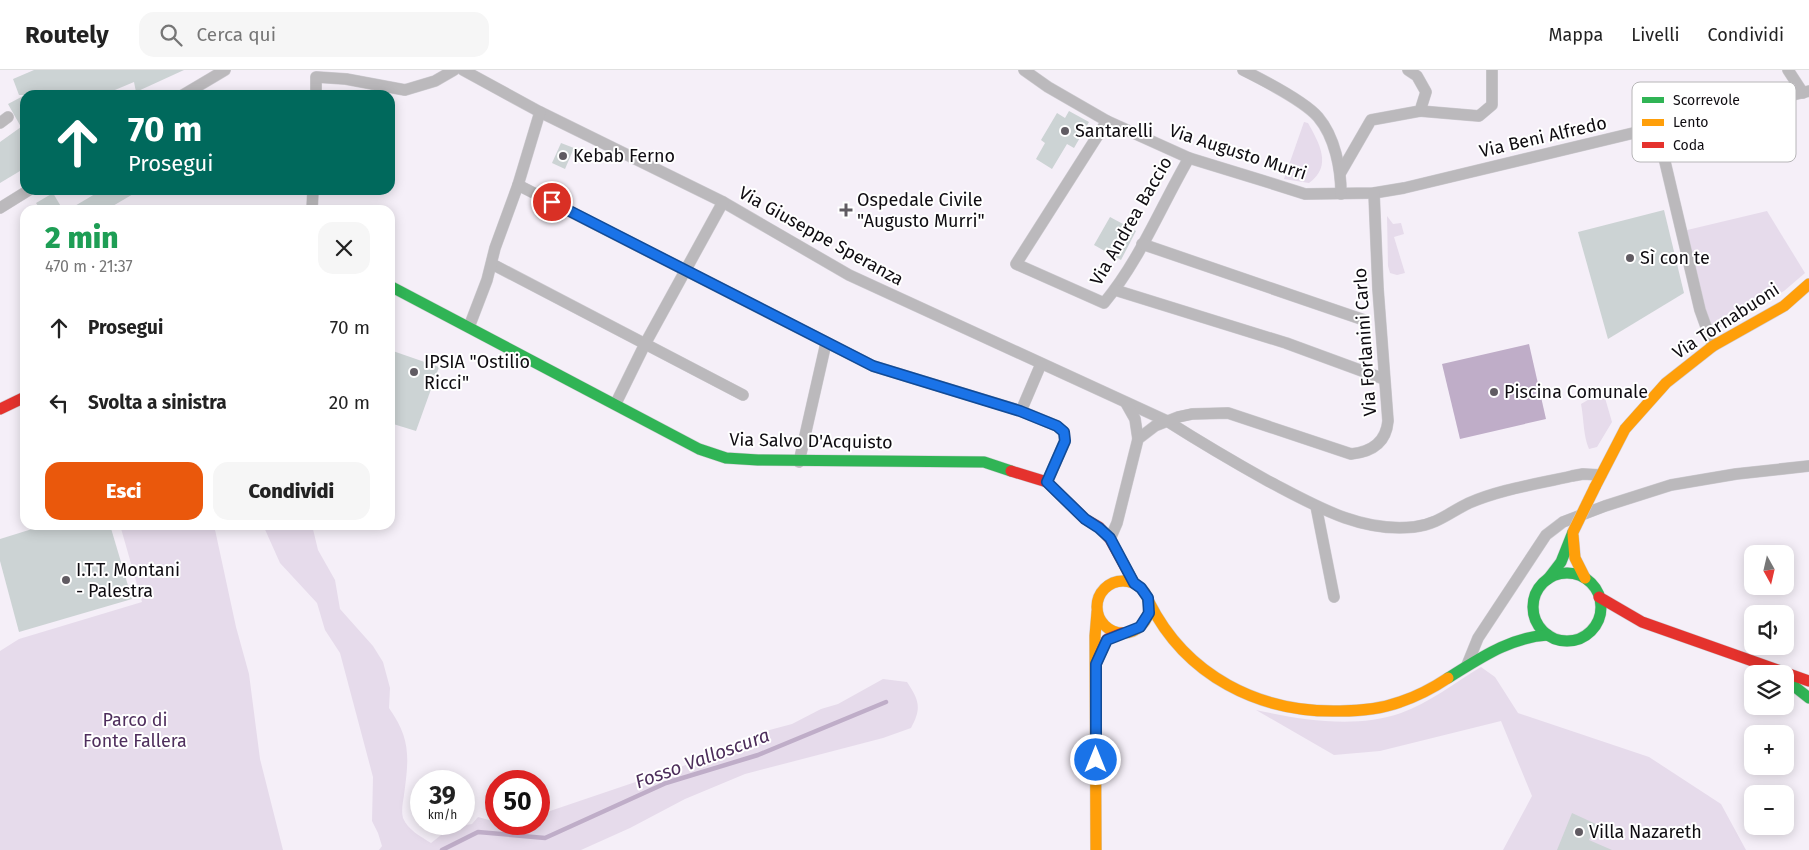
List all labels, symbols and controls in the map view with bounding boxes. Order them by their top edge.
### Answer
search box [139,12,489,57]
text: Routely [25,21,109,49]
icon: search [157,21,185,49]
text: Cerca qui [197,23,276,46]
text: Mappa [1549,24,1603,46]
text: Livelli [1631,24,1680,46]
text: Condividi [1708,24,1784,46]
legend [1632,82,1796,162]
text: Scorrevole [1673,92,1740,109]
text: 70 m [128,108,202,150]
icon: ahead [45,110,110,175]
street label: Via Beni Alfredo [1477,112,1609,162]
text: Lento [1673,114,1708,131]
street label: Via Augusto Murri [1166,119,1310,185]
place label: Santarelli [1075,120,1153,142]
marker: Santarelli [1059,125,1071,137]
text: Coda [1673,137,1705,154]
place label: Kebab Ferno [573,145,675,167]
text: Prosegui [128,150,214,177]
marker: Kebab Ferno [557,150,569,162]
street label: Via Andrea Baccio [1085,153,1177,289]
pin [531,181,573,223]
street label: Via Giuseppe Speranza [735,182,907,290]
icon: arrive [538,188,566,216]
place label: Ospedale Civile "Augusto Murri" [857,189,985,232]
marker: Ospedale Civile "Augusto Murri" [839,203,853,217]
text: 2 min [45,220,118,256]
button: close [318,222,370,274]
place label: Sì con te [1640,247,1710,269]
marker: Sì con te [1624,252,1636,264]
text: 470 m · 21:37 [45,257,133,276]
street label: Via Forlanini Carlo [1349,267,1381,417]
street label: Via Tornabuoni [1668,278,1784,364]
icon: ahead [45,314,73,342]
text: Prosegui [88,316,163,339]
text: 70 m [330,316,370,339]
place label: IPSIA "Ostilio Ricci" [424,351,530,394]
marker: IPSIA "Ostilio Ricci" [408,366,420,378]
place label: Piscina Comunale [1504,381,1648,403]
marker: Piscina Comunale [1488,386,1500,398]
icon: left [45,389,73,417]
text: Svolta a sinistra [88,391,227,414]
text: 20 m [329,391,370,414]
street label: Via Salvo D'Acquisto [729,429,893,453]
button: Esci [45,462,203,520]
button: Condividi [213,462,370,520]
north arrow [1744,545,1794,595]
map controls [1744,545,1794,835]
place label: I.T.T. Montani - Palestra [76,559,180,602]
marker: I.T.T. Montani - Palestra [60,574,72,586]
button: sound [1744,605,1794,655]
button: layers [1744,665,1794,715]
park label: Parco di Fonte Fallera [83,709,187,752]
water label: Fosso Valloscura [632,723,773,793]
button: + [1744,725,1794,775]
position arrow [1069,733,1121,785]
speed limit sign: 50 [485,770,550,835]
text: 39 [429,781,456,811]
button: − [1744,785,1794,835]
text: km/h [428,808,457,822]
place label: Villa Nazareth [1589,821,1702,843]
marker: Villa Nazareth [1573,826,1585,838]

